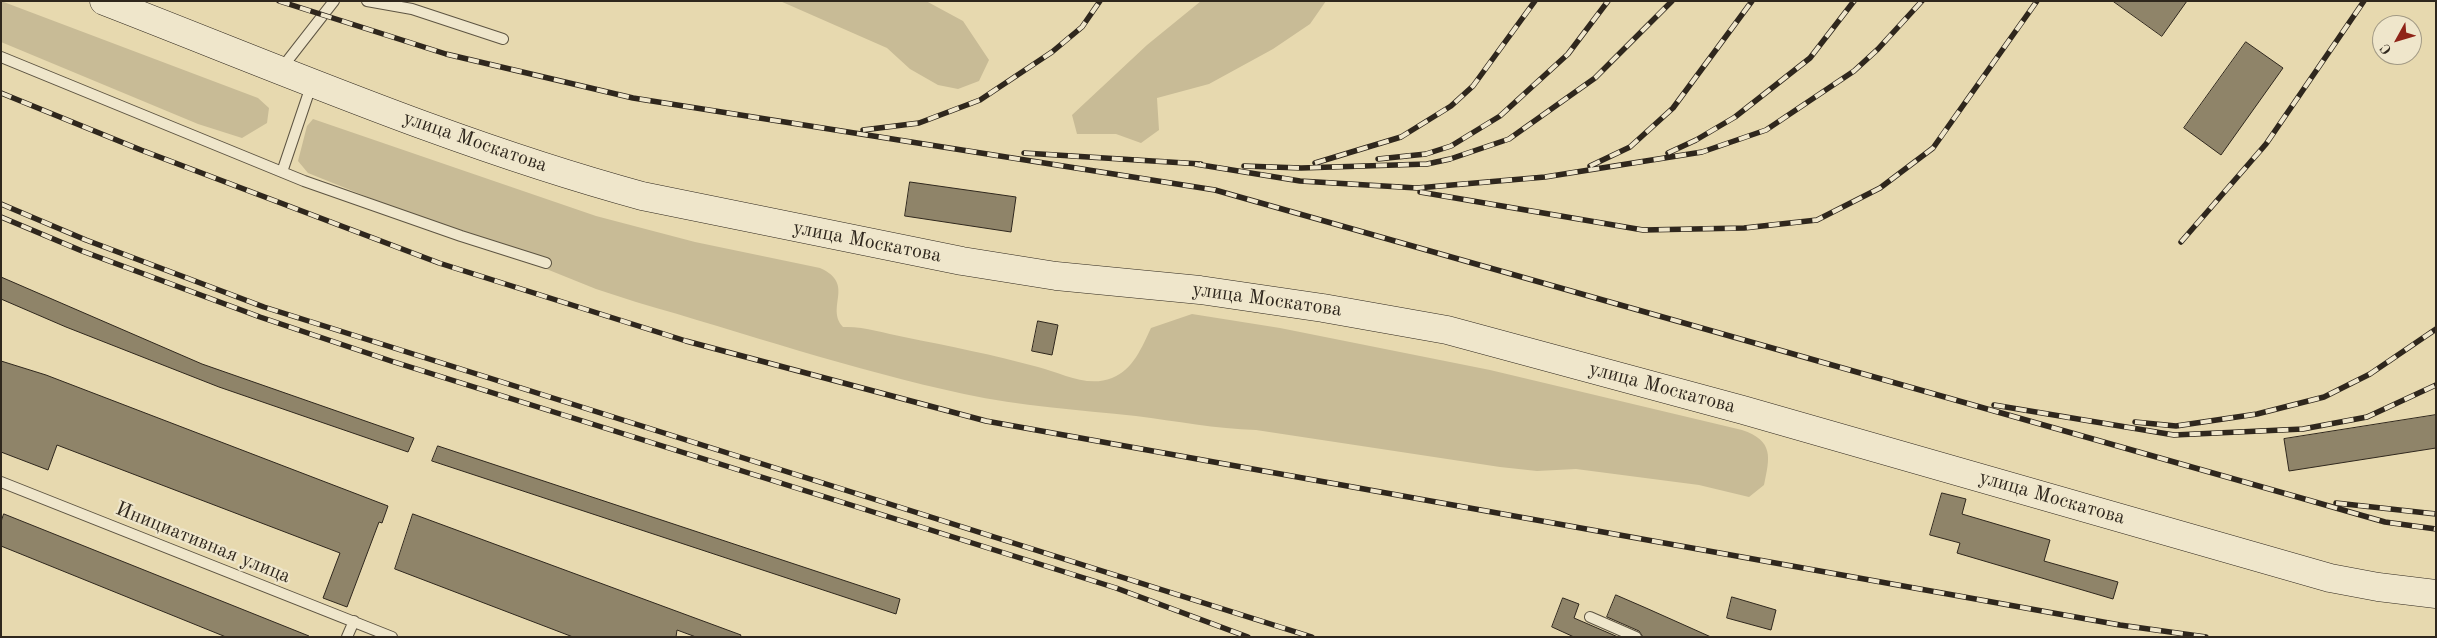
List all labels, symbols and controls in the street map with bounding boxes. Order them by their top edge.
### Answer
north arrow [2372,15,2422,65]
text: С [2378,41,2394,57]
street label: улица Москатова [400,106,550,178]
street label: улица Москатова [791,216,943,268]
street label: улица Москатова [1191,278,1343,322]
street label: улица Москатова [1586,357,1738,419]
street label: улица Москатова [1976,466,2128,530]
street label: Инициативная улица [112,497,294,589]

